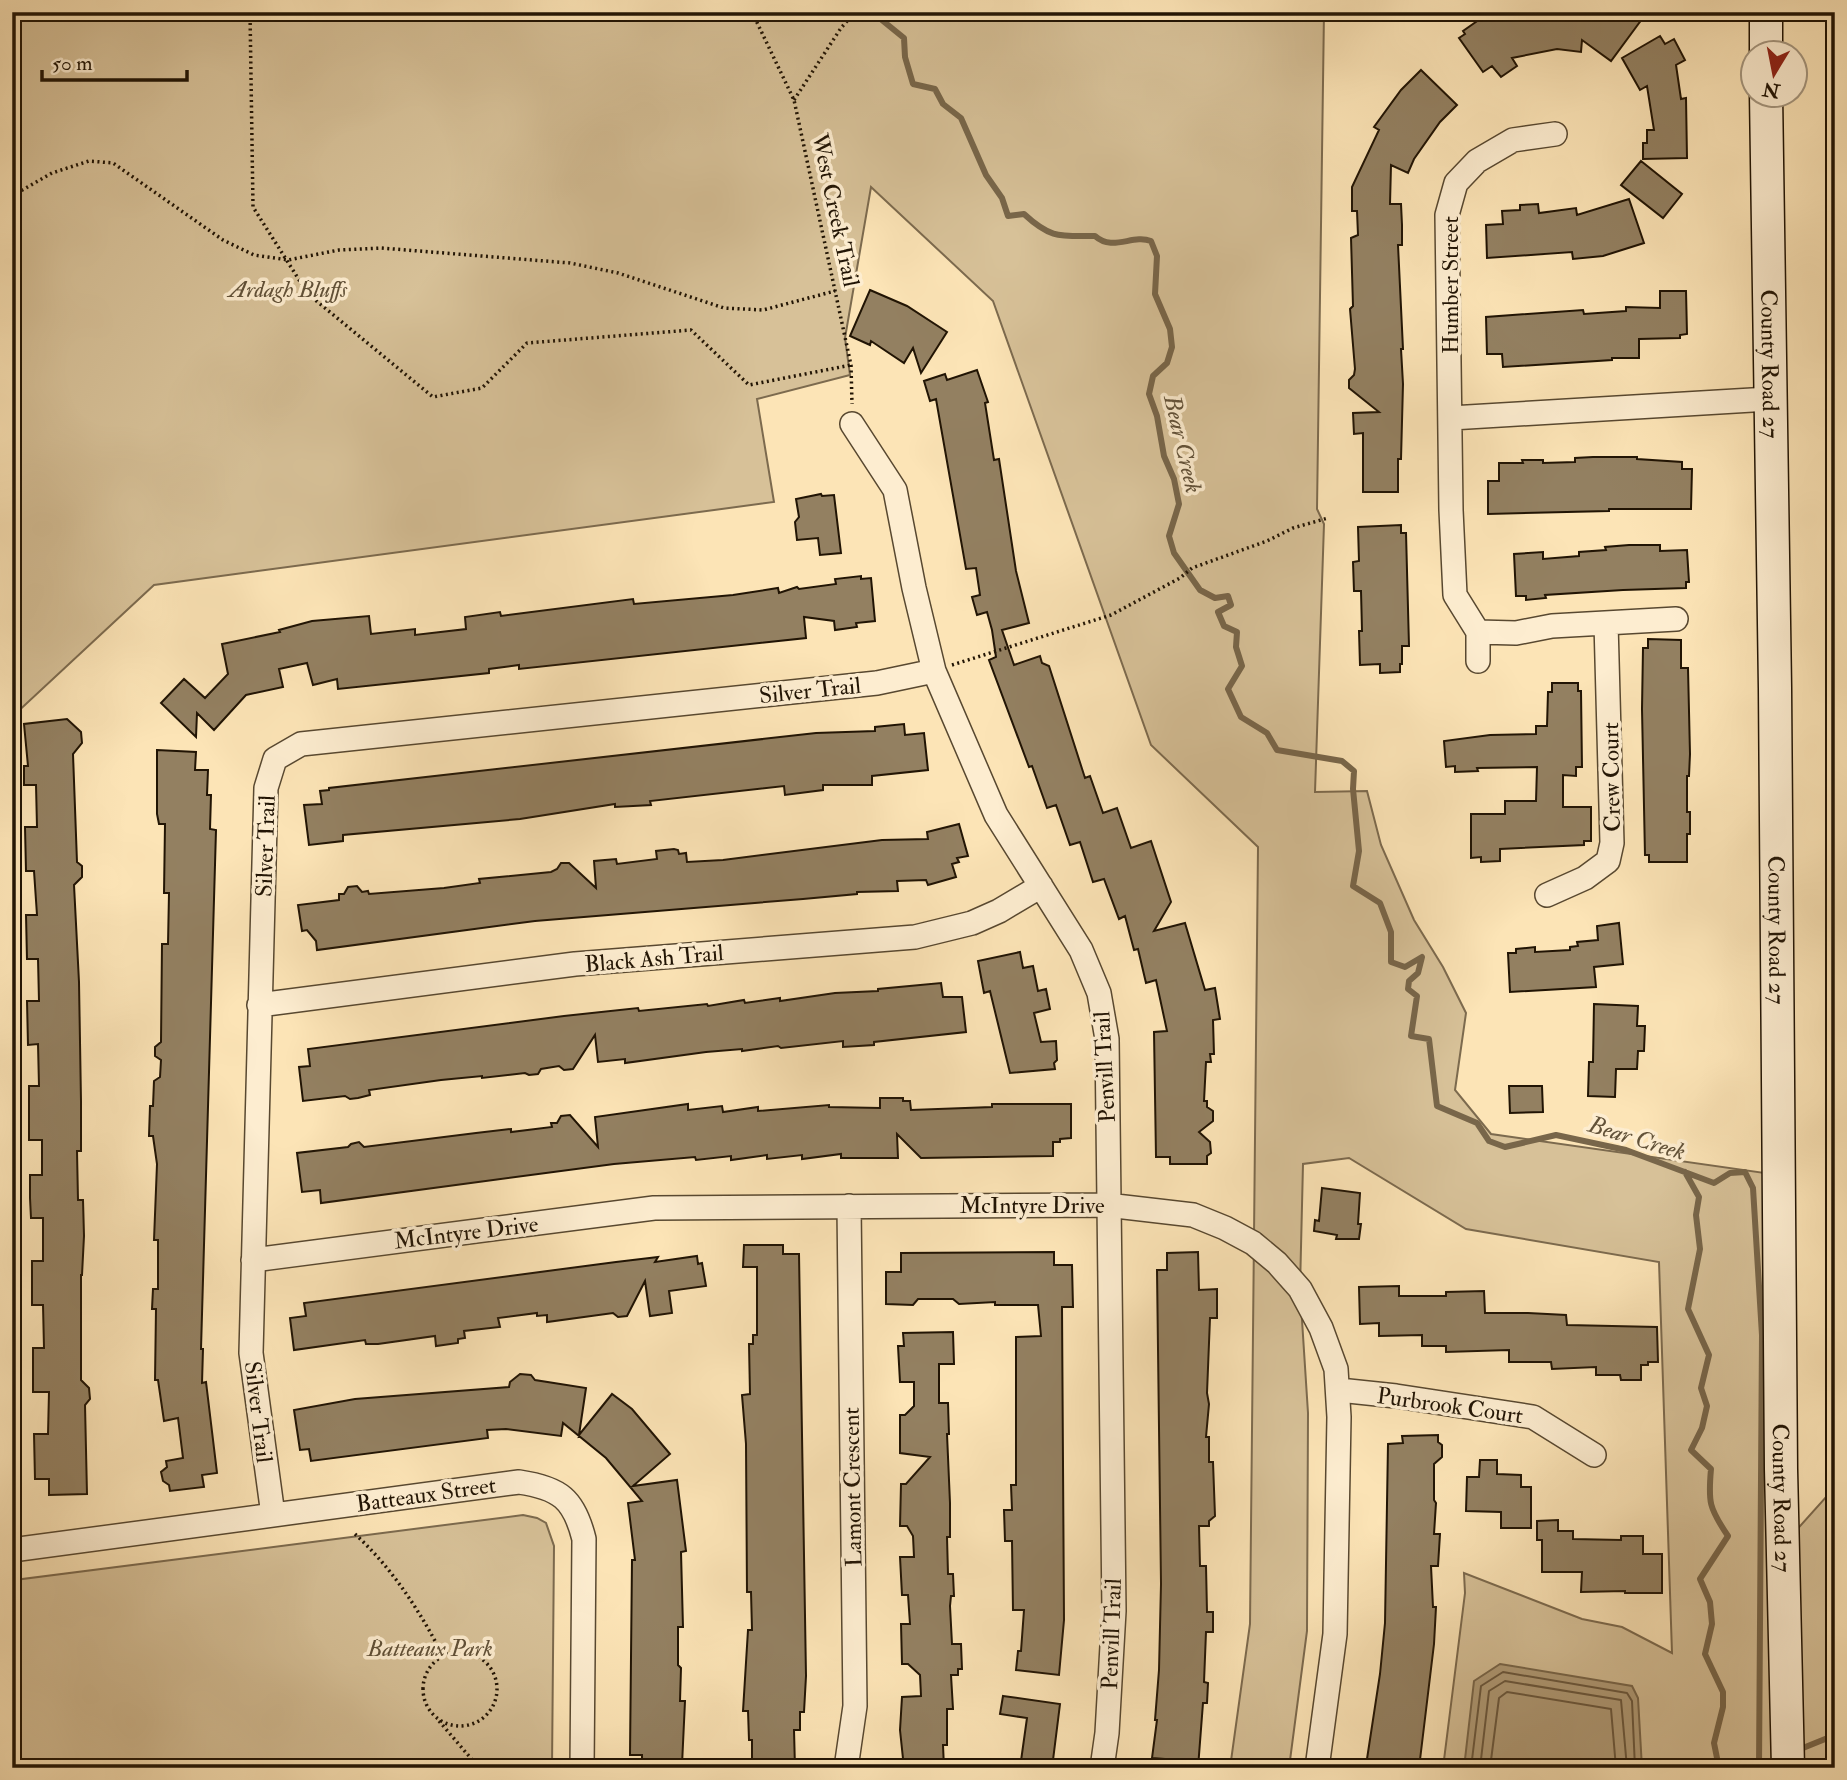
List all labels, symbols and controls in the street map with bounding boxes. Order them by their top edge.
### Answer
scale bar [42,38,187,82]
north arrow [1738,38,1808,108]
text: 50 m [52,50,93,77]
text: N [1760,76,1783,103]
street label: West Creek Trail [805,130,866,290]
street label: Humber Street [1436,216,1465,354]
park label: Ardagh Bluffs [226,275,348,304]
street label: County Road 27 [1754,289,1785,439]
water label: Bear Creek [1156,391,1209,496]
street label: Silver Trail [758,671,862,710]
street label: Crew Court [1596,722,1627,832]
street label: Silver Trail [249,794,282,897]
street label: County Road 27 [1761,855,1791,1005]
street label: Black Ash Trail [583,938,725,979]
street label: Penvill Trail [1087,1011,1122,1123]
water label: Bear Creek [1584,1109,1689,1168]
street label: McIntyre Drive [959,1191,1105,1220]
street label: McIntyre Drive [392,1209,540,1256]
street label: Silver Trail [238,1360,279,1465]
street label: Purbrook Court [1375,1381,1525,1430]
street label: Lamont Crescent [837,1407,868,1567]
street label: County Road 27 [1766,1423,1797,1573]
street label: Batteaux Street [354,1470,498,1519]
street label: Penvill Trail [1095,1578,1128,1690]
park label: Batteaux Park [366,1634,493,1663]

